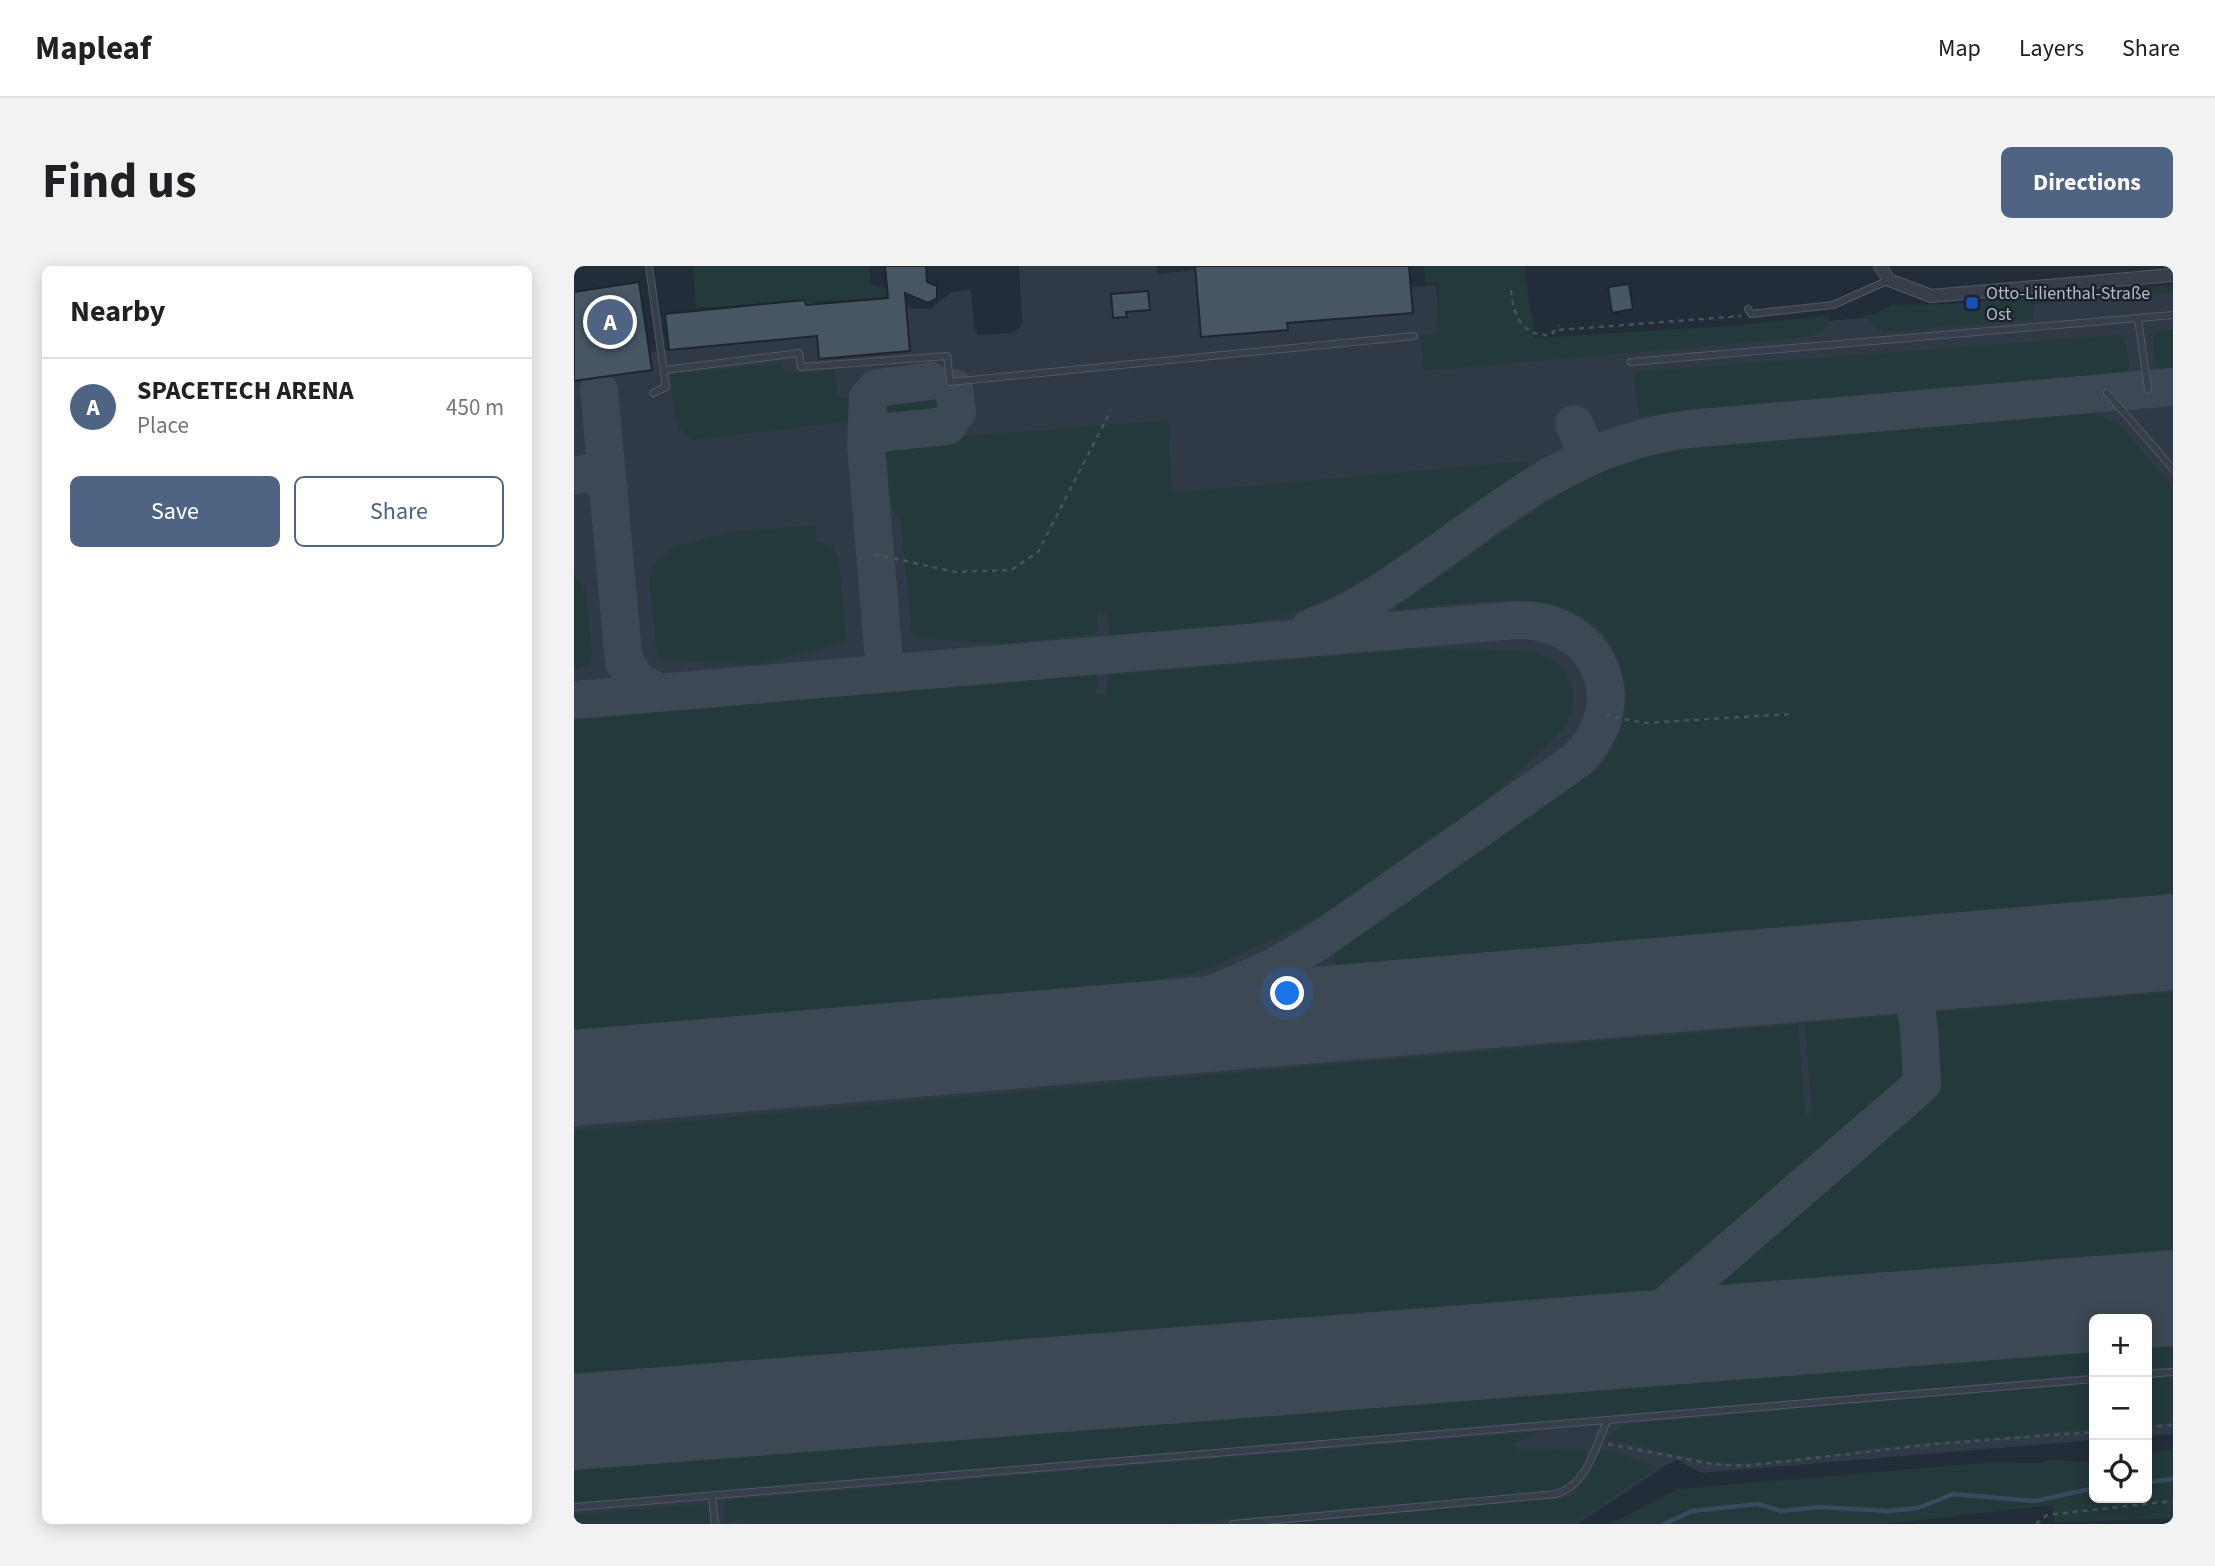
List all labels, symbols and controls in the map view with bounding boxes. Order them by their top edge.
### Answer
text: Mapleaf [35,25,151,72]
text: Map [1938,31,1981,66]
text: Layers [2019,31,2084,66]
text: Share [2122,31,2180,66]
text: Find us [42,147,197,217]
button: Directions [2001,147,2173,218]
place label: Otto-Lilienthal-Straße Ost [1986,281,2150,327]
text: Nearby [70,290,165,333]
marker: Otto-Lilienthal-Straße Ost [1964,295,1980,311]
pin: A [587,296,633,348]
text: SPACETECH ARENA [137,372,354,409]
text: A [86,391,100,424]
text: 450 m [446,391,504,424]
text: Place [137,409,189,442]
button: Save [70,476,280,547]
button: Share [294,476,504,547]
your location [1270,976,1304,1010]
map controls [2089,1314,2152,1503]
button: + [2089,1314,2152,1377]
button: − [2089,1377,2152,1440]
button: locate [2089,1440,2152,1503]

